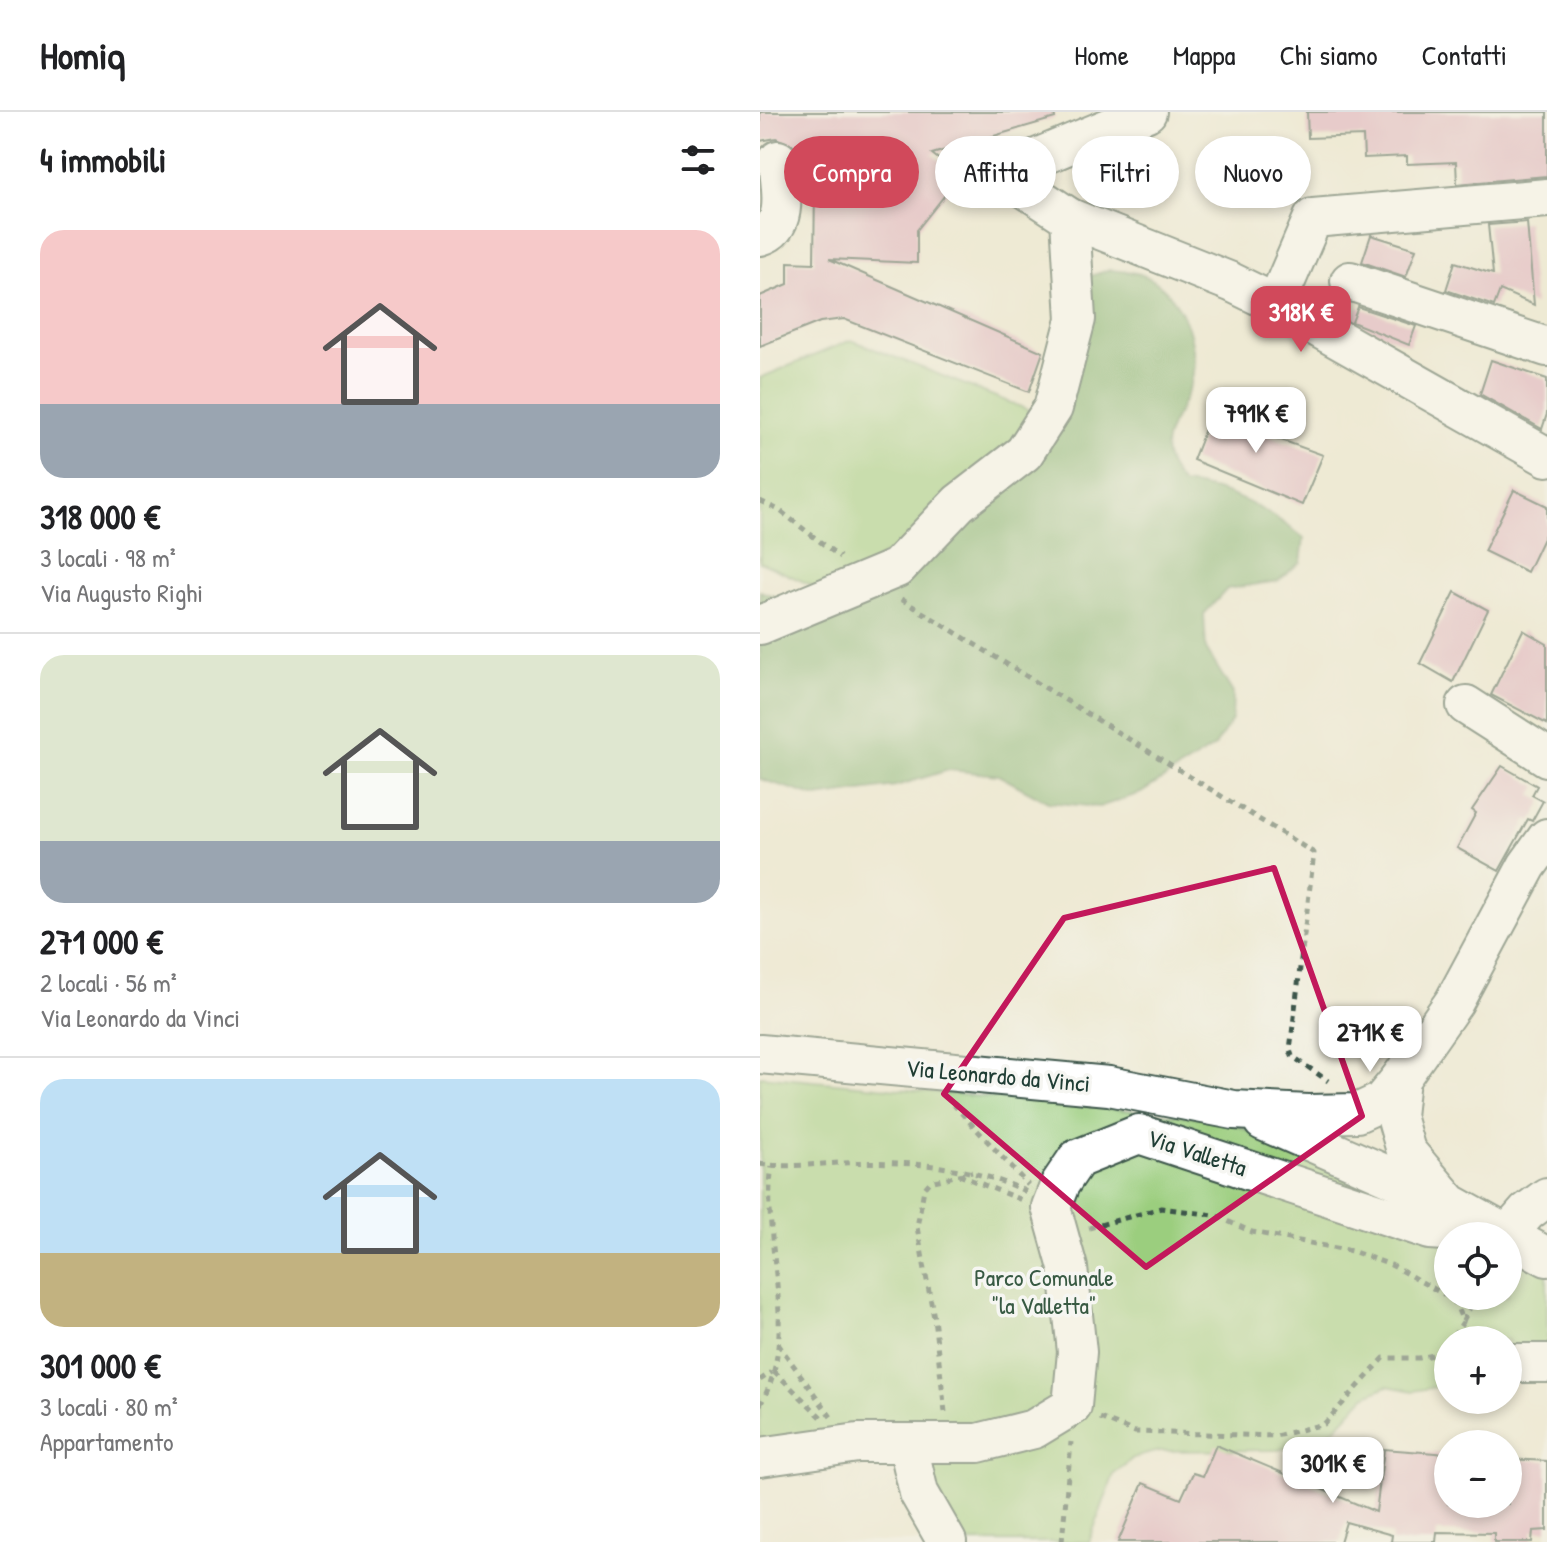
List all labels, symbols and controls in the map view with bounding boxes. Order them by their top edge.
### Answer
text: Homiq [40,29,125,81]
text: Home [1074,36,1129,74]
text: Mappa [1173,36,1235,74]
text: Chi siamo [1279,36,1378,74]
text: Contatti [1422,36,1507,74]
chip: Compra [784,136,919,208]
chip: Affitta [935,136,1056,208]
chip: Filtri [1072,136,1179,208]
chip: Nuovo [1195,136,1311,208]
text: 4 immobili [40,137,166,183]
icon: filters [676,138,720,182]
icon: home [308,282,452,426]
pin: 318K € [1236,286,1366,354]
text: 318K € [1269,294,1333,329]
pin: 791K € [1191,387,1321,455]
text: 791K € [1224,395,1288,430]
text: 318 000 € [40,494,160,540]
text: 3 locali · 98 m² [40,540,176,575]
text: Via Augusto Righi [40,575,203,610]
icon: home [308,707,452,851]
text: 271 000 € [40,919,163,965]
text: 2 locali · 56 m² [40,965,177,1000]
text: Via Leonardo da Vinci [40,1000,240,1035]
pin: 271K € [1305,1006,1435,1074]
text: 271K € [1337,1014,1403,1049]
street label: Via Leonardo da Vinci [905,1051,1091,1099]
street label: Via Valletta [1144,1121,1251,1183]
icon: home [308,1131,452,1275]
map controls [1434,1222,1522,1518]
button: locate [1434,1222,1522,1310]
park label: Parco Comunale "la Valletta" [974,1261,1114,1321]
button: + [1434,1326,1522,1414]
text: 301 000 € [40,1343,161,1389]
text: 3 locali · 80 m² [40,1389,178,1424]
text: Appartamento [40,1424,173,1459]
button: − [1434,1430,1522,1518]
pin: 301K € [1268,1437,1398,1505]
text: 301K € [1301,1445,1365,1480]

